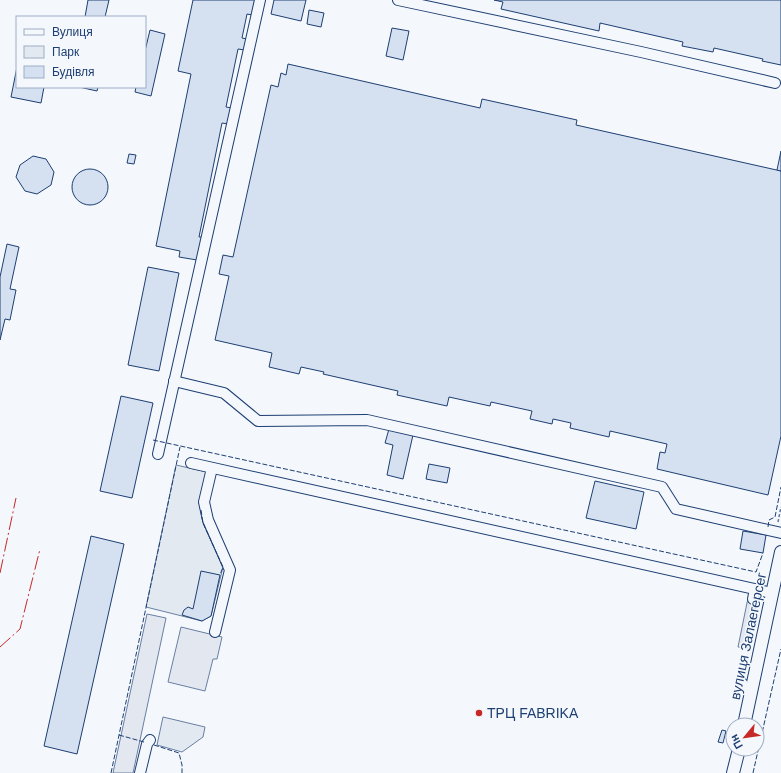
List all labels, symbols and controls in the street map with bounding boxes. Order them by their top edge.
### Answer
legend [16,16,146,88]
text: Вулиця [52,25,93,39]
text: Парк [52,45,80,59]
text: Будівля [52,65,94,79]
street label: вулиця Залаегерсег [727,571,769,701]
place label: ТРЦ FABRIKA [487,705,579,721]
marker: ТРЦ FABRIKA [474,708,484,718]
north arrow [725,717,765,757]
text: Пн [727,733,745,751]

